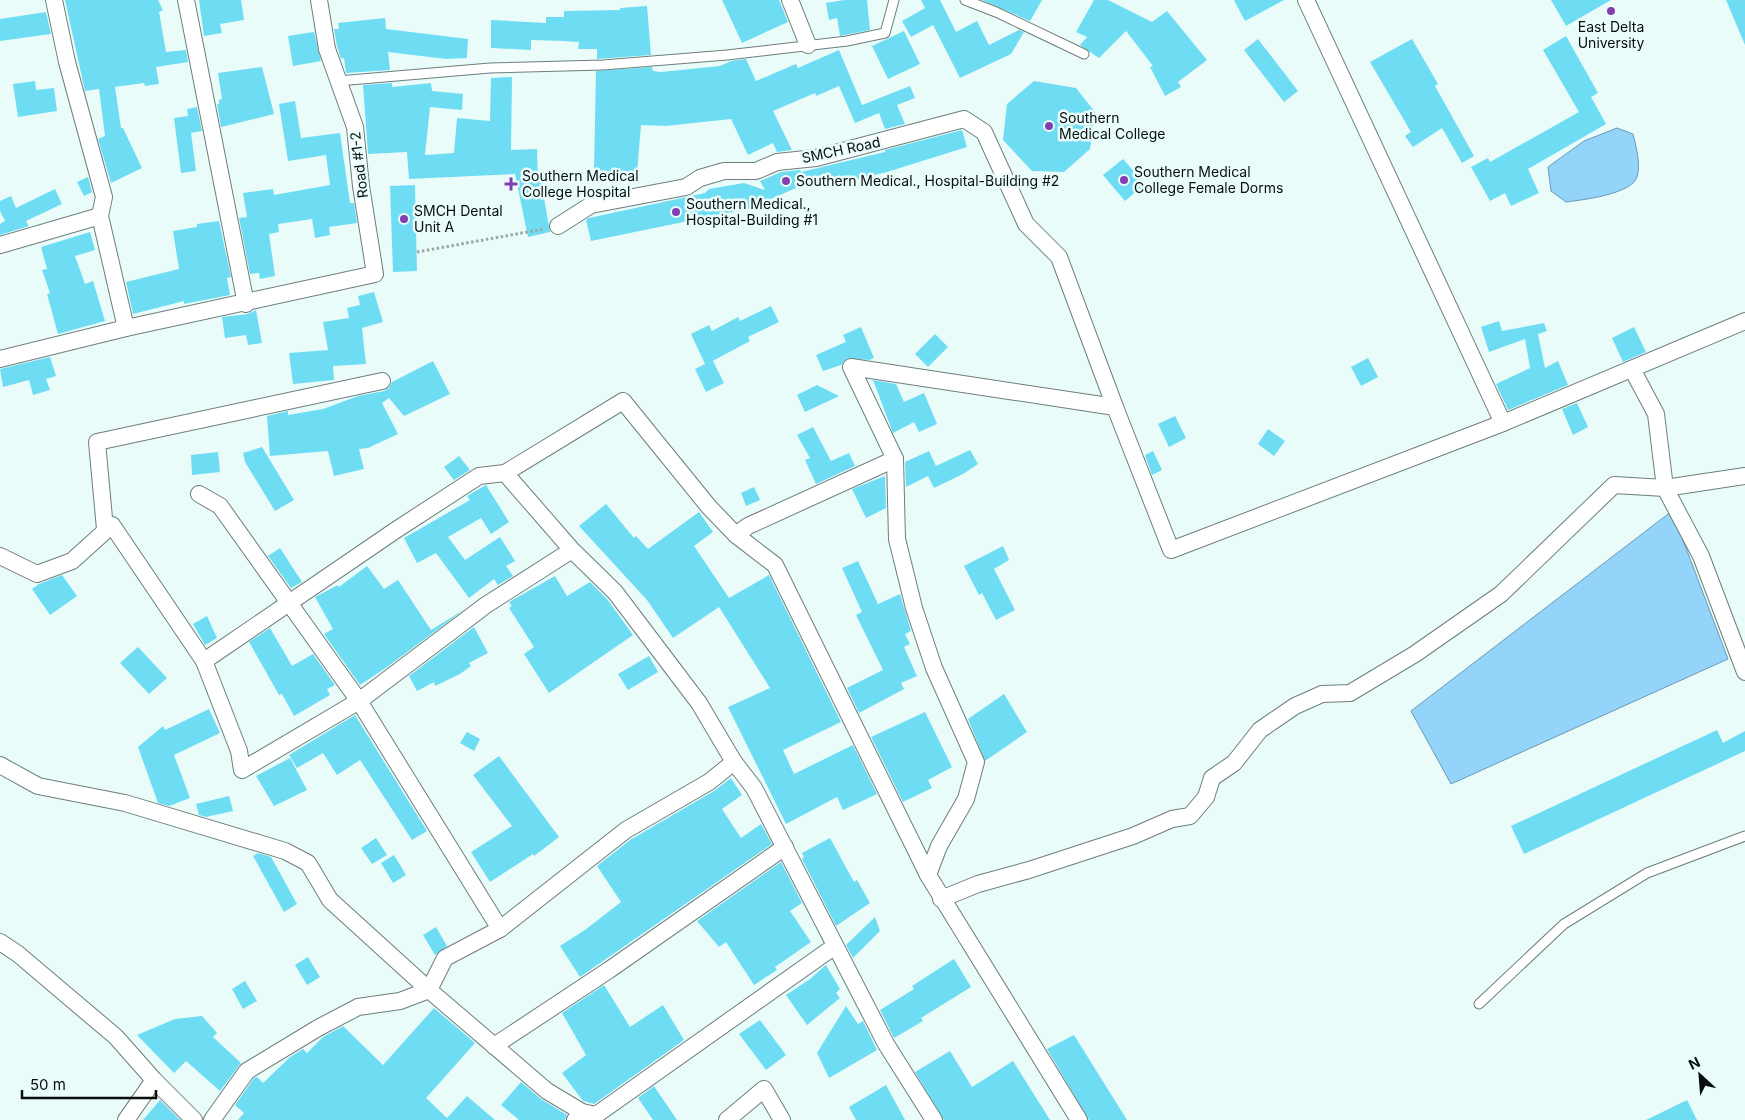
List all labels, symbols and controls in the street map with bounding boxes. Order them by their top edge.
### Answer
marker: East Delta University [1605,5,1617,17]
place label: East Delta University [1578,18,1644,51]
place label: Southern Medical College [1059,109,1165,142]
marker: Southern Medical College [1043,120,1055,132]
street label: Road #1-2 [346,131,371,199]
street label: SMCH Road [800,133,882,166]
place label: Southern Medical College Female Dorms [1134,163,1283,196]
place label: Southern Medical College Hospital [522,167,639,200]
place label: Southern Medical., Hospital-Building #2 [796,172,1059,189]
marker: Southern Medical College Female Dorms [1118,174,1130,186]
marker: Southern Medical., Hospital-Building #2 [780,175,792,187]
marker: Southern Medical College Hospital [504,177,518,191]
place label: Southern Medical., Hospital-Building #1 [686,195,818,228]
place label: SMCH Dental Unit A [414,202,503,235]
marker: Southern Medical., Hospital-Building #1 [670,206,682,218]
marker: SMCH Dental Unit A [398,213,410,225]
north arrow [1675,1050,1725,1100]
text: N [1686,1053,1703,1073]
scale bar [22,1068,156,1100]
text: 50 m [30,1075,66,1094]

